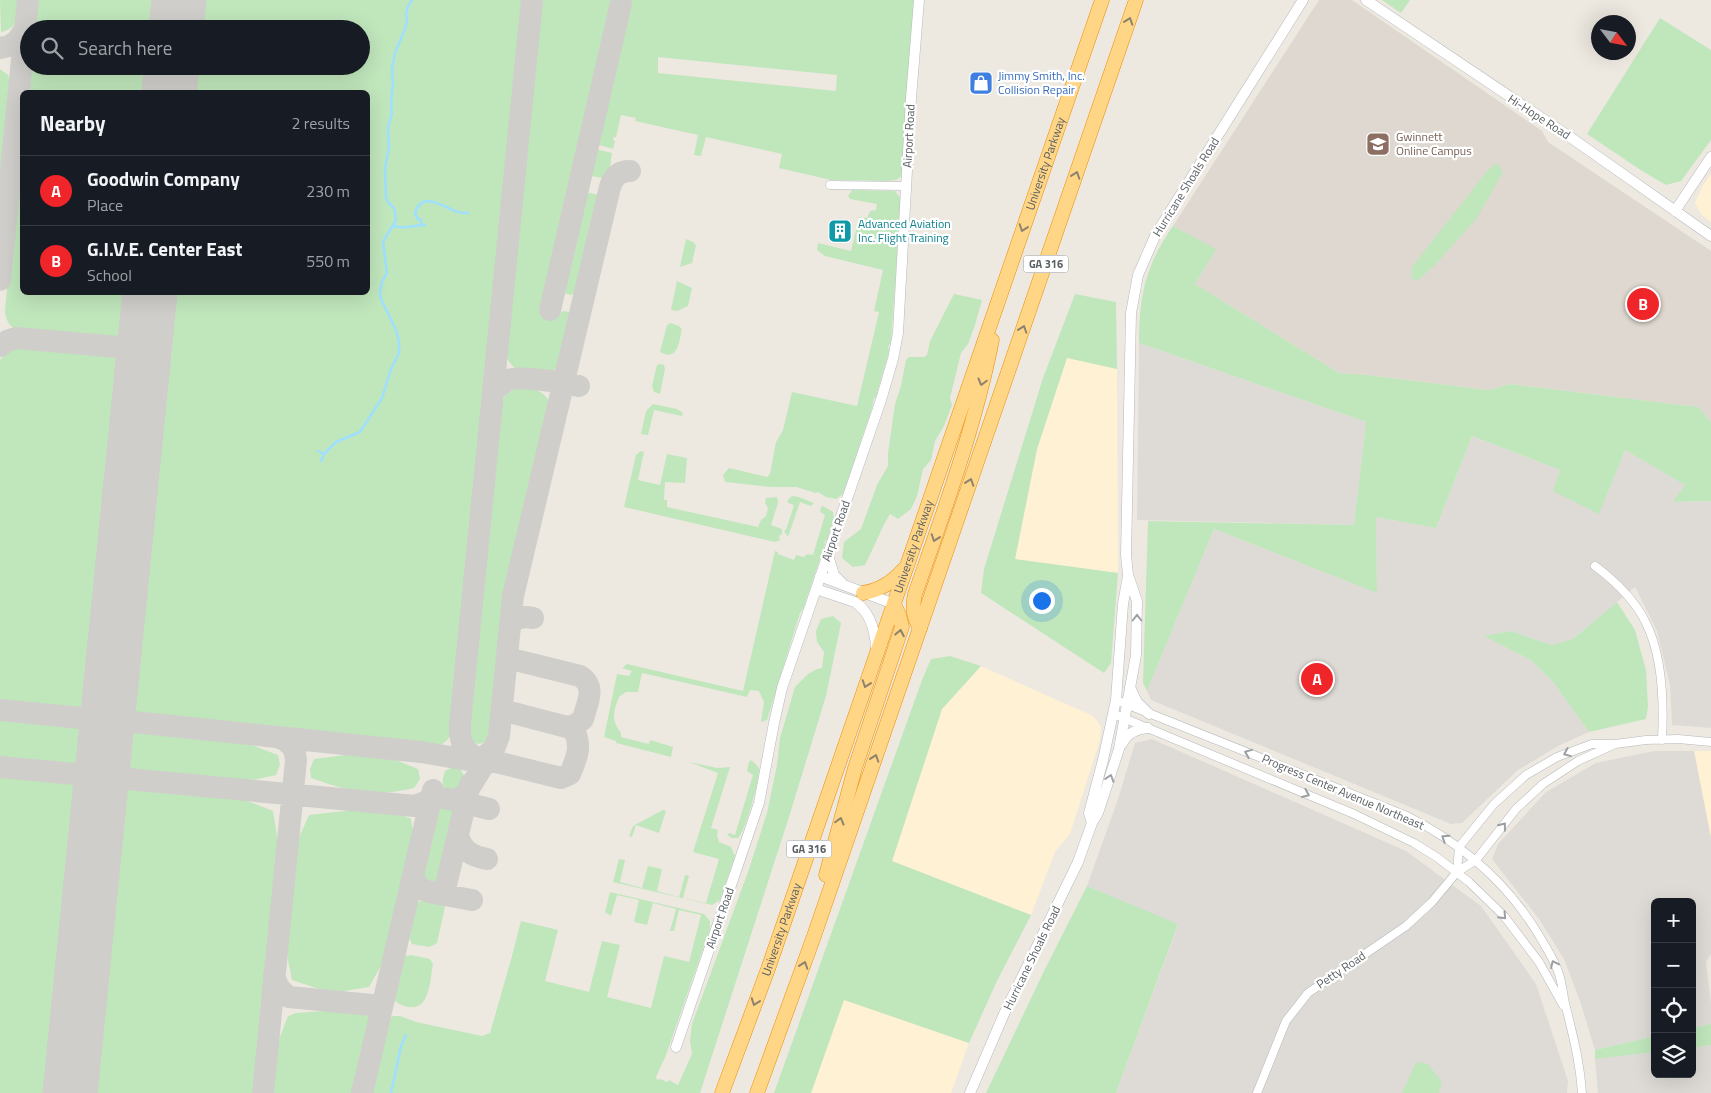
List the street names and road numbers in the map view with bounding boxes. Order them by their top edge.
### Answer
street label: Hi-Hope Road [1504,89,1574,144]
street label: Airport Road [897,104,920,168]
street label: University Parkway [1020,114,1070,213]
street label: Hurricane Shoals Road [1147,133,1224,240]
road number: GA 316 [1024,255,1068,272]
street label: University Parkway [888,497,938,596]
street label: Airport Road [816,498,855,564]
street label: Progress Center Avenue Northeast [1259,749,1428,835]
road number: GA 316 [786,841,832,858]
street label: University Parkway [756,880,806,979]
street label: Airport Road [700,885,739,951]
street label: Hurricane Shoals Road [998,902,1065,1013]
street label: Petty Road [1312,946,1369,993]

